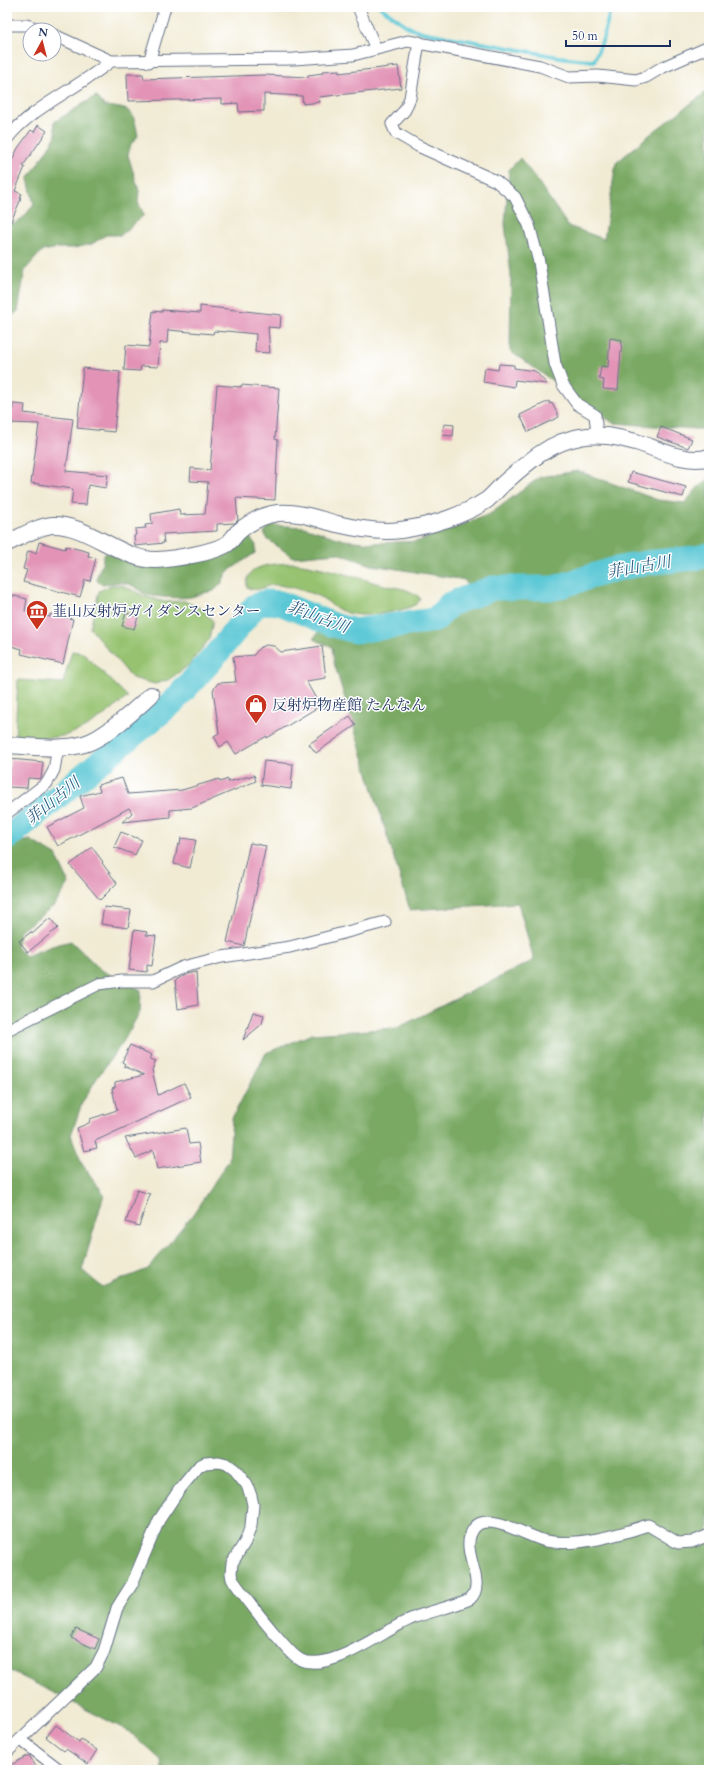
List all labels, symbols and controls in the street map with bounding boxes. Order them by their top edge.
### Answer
north arrow [22,22,62,62]
scale bar [566,22,670,48]
text: N [38,25,49,41]
text: 50 m [572,28,599,44]
water label: 菲山古川 [606,550,674,583]
water label: 菲山古川 [284,596,354,639]
museum icon: 韮山反射炉ガイダンスセンター [24,598,50,631]
place label: 韮山反射炉ガイダンスセンター [52,601,261,621]
shop icon: 反射炉物産館 たんなん [243,692,269,725]
place label: 反射炉物産館 たんなん [272,695,426,715]
water label: 菲山古川 [21,771,86,830]

